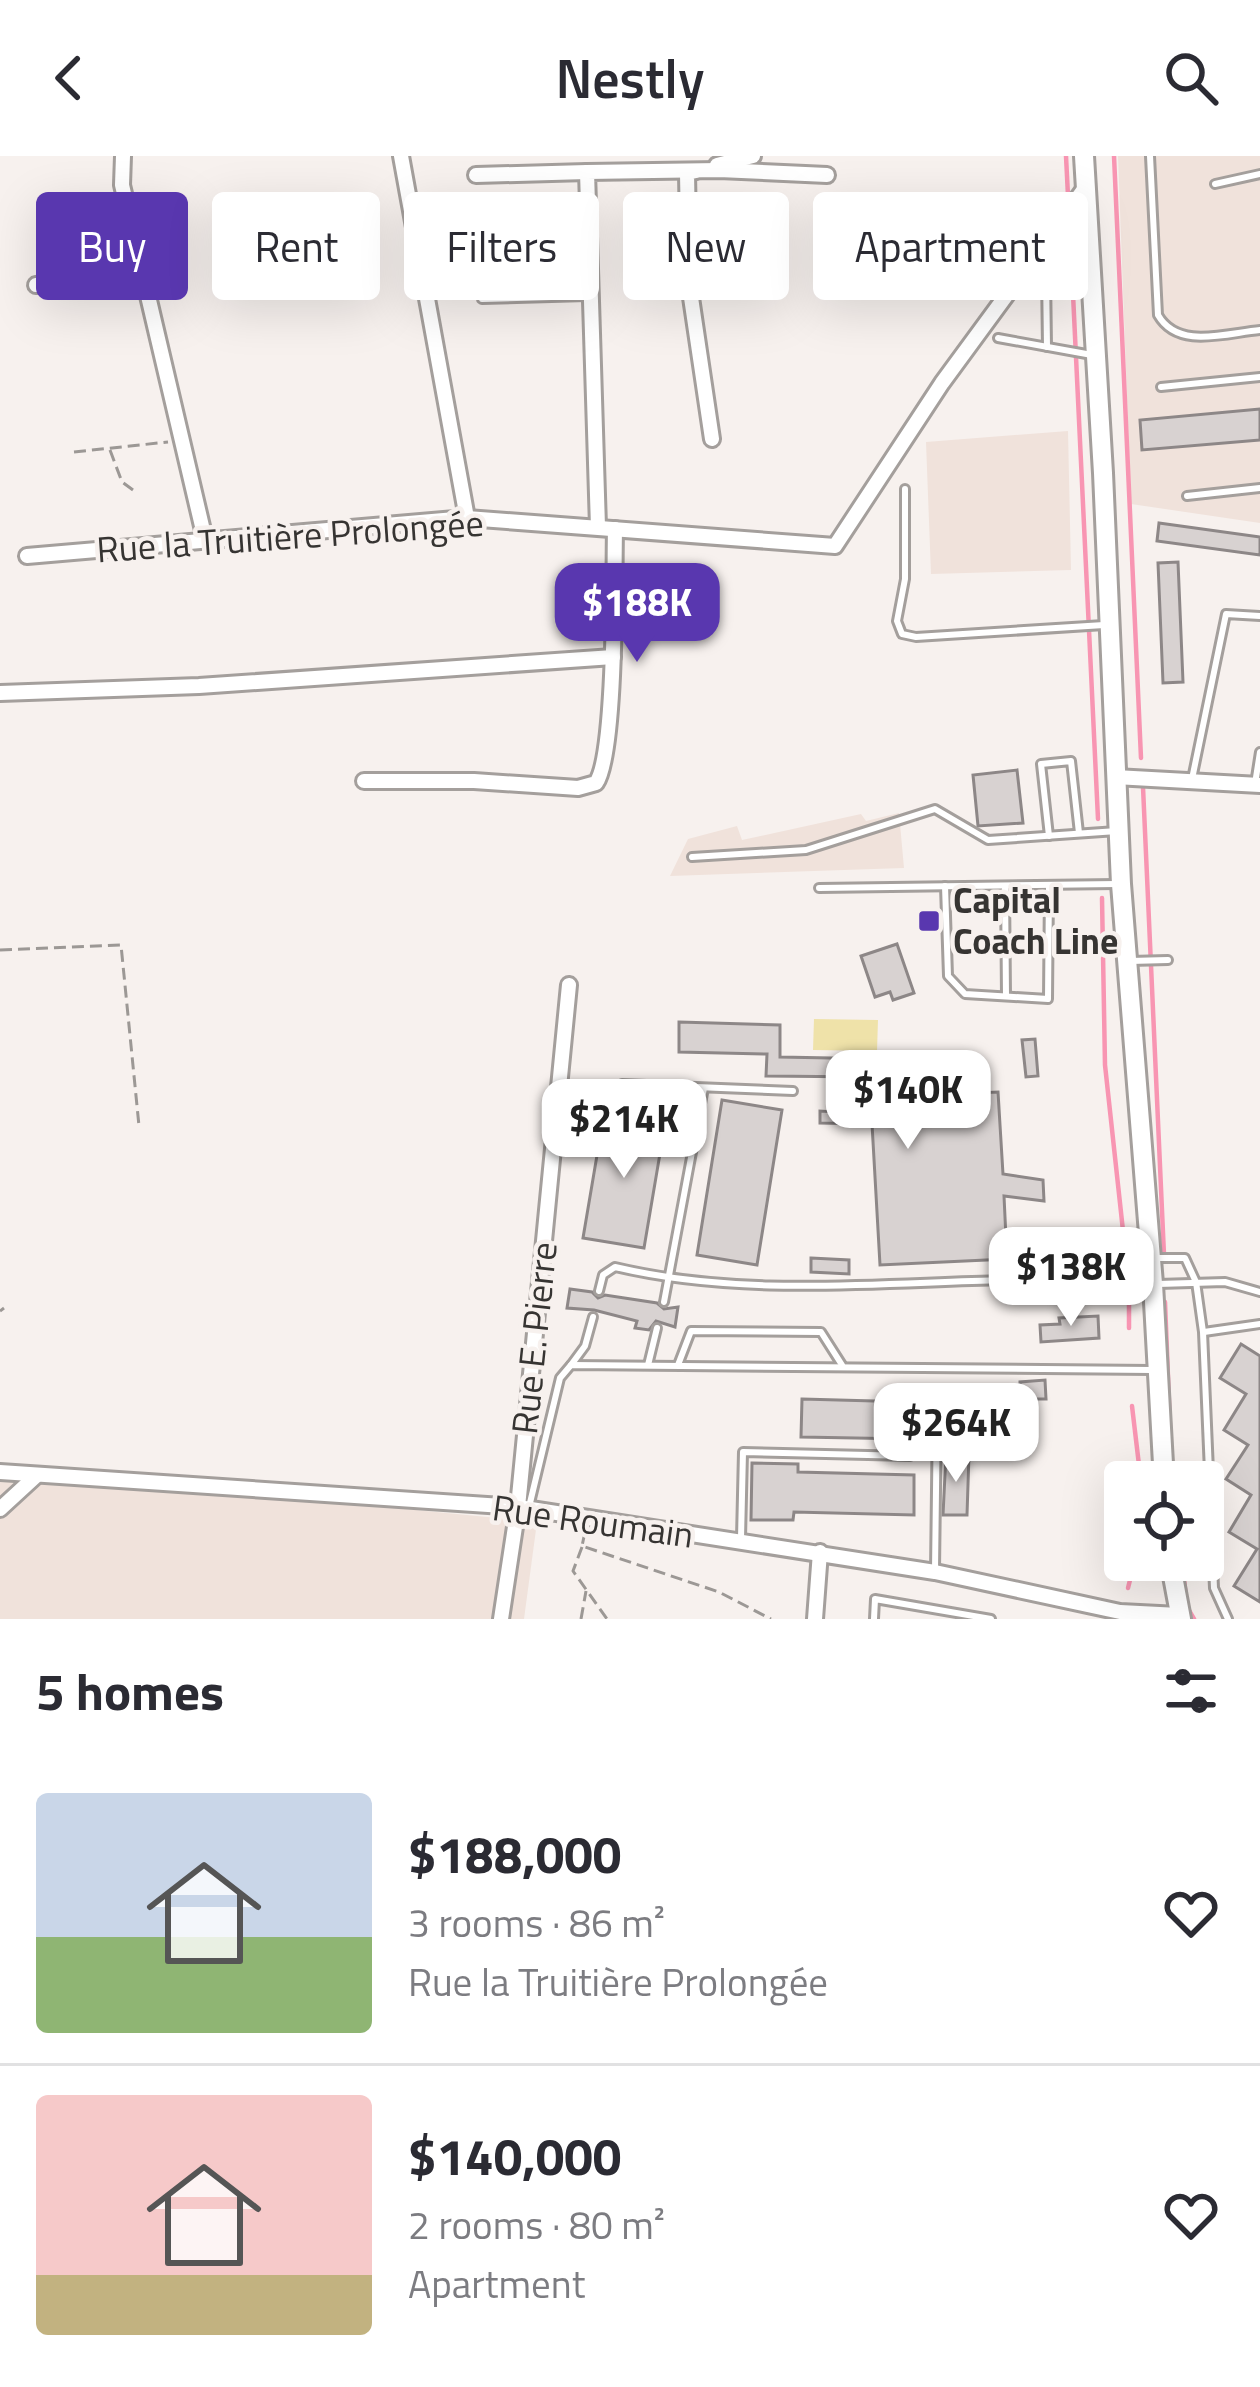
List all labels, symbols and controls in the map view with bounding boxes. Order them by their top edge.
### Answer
text: Nestly [555,37,705,119]
icon: back [36,45,102,111]
icon: search [1158,45,1224,111]
chip: Buy [36,192,188,300]
chip: Rent [212,192,380,300]
chip: Filters [404,192,599,300]
chip: New [623,192,789,300]
chip: Apartment [813,192,1088,300]
street label: Rue la Truitière Prolongée [95,495,485,576]
pin: $188K [553,563,721,665]
text: $188K [582,572,692,631]
place label: Capital Coach Line [953,872,1118,968]
marker: Capital Coach Line [916,908,942,934]
pin: $140K [824,1050,992,1152]
text: $140K [853,1059,963,1118]
pin: $214K [540,1079,708,1181]
text: $214K [569,1088,679,1147]
pin: $138K [987,1227,1155,1329]
text: $138K [1016,1236,1126,1295]
street label: Rue E. Pierre [496,1239,571,1437]
pin: $264K [872,1383,1040,1485]
text: $264K [901,1392,1011,1451]
map controls [1104,1461,1224,1581]
button: locate [1104,1461,1224,1581]
street label: Rue Roumain [489,1479,697,1562]
text: 5 homes [36,1652,224,1730]
icon: filters [1158,1658,1224,1724]
text: $188,000 [408,1815,621,1893]
icon: home [132,1841,276,1985]
icon: heart [1158,1880,1224,1946]
text: 3 rooms · 86 m² [408,1893,665,1952]
text: Rue la Truitière Prolongée [408,1952,828,2011]
text: $140,000 [408,2117,621,2195]
icon: home [132,2143,276,2287]
icon: heart [1158,2182,1224,2248]
text: 2 rooms · 80 m² [408,2195,665,2254]
text: Apartment [408,2254,585,2313]

